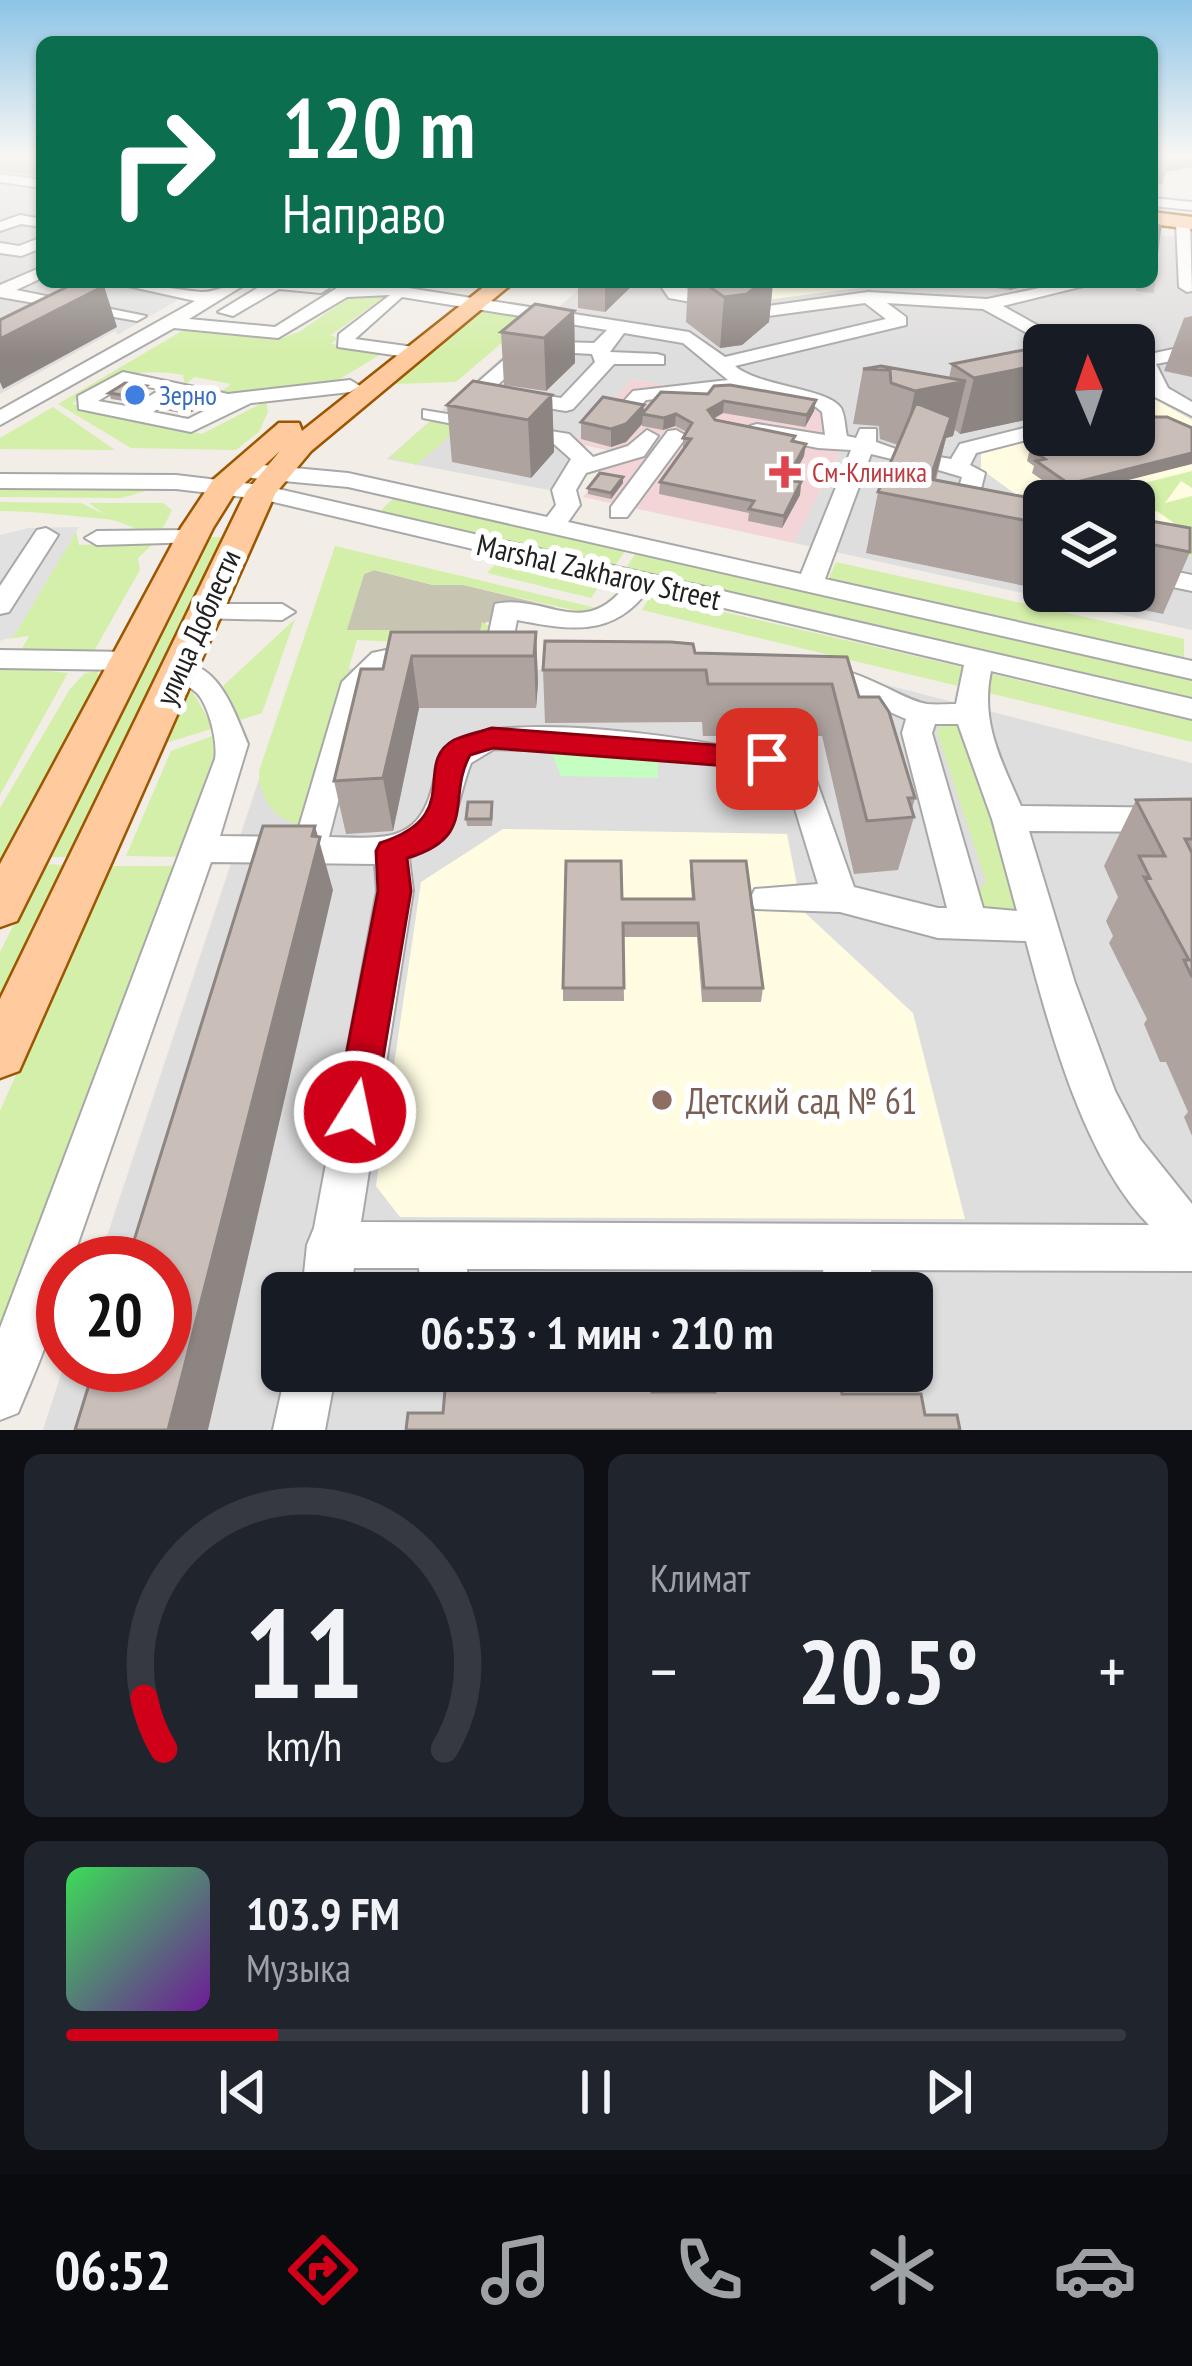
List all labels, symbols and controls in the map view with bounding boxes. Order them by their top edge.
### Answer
text: 120 m [282,72,475,181]
icon: right [84,84,240,240]
text: Направо [282,178,446,248]
north arrow [1023,324,1155,456]
map controls [1023,324,1155,612]
place label: Зерно [159,378,217,412]
marker: Зерно [122,382,148,408]
place label: См-Клиника [812,455,927,489]
marker: См-Клиника [769,456,801,488]
button: layers [1023,480,1155,612]
street label: Marshal Zakharov Street [473,524,726,618]
street label: улица Доблести [145,543,249,711]
pin [716,708,818,810]
icon: arrive [734,726,800,792]
position arrow [292,1049,418,1175]
place label: Детский сад № 61 [686,1077,917,1124]
marker: Детский сад № 61 [649,1087,675,1113]
speed limit sign: 20 [36,1236,192,1392]
text: 06:53 · 1 мин · 210 m [421,1303,773,1361]
text: Климат [650,1552,750,1603]
text: 11 [244,1571,364,1732]
text: 20.5° [798,1612,978,1729]
text: − [650,1628,677,1713]
text: + [1099,1628,1126,1713]
text: km/h [266,1716,342,1772]
text: 103.9 FM [246,1884,400,1942]
text: Музыка [246,1942,351,1993]
icon: previous [210,2059,276,2125]
icon: pause [563,2059,629,2125]
icon: next [916,2059,982,2125]
icon: directions [281,2228,365,2312]
icon: music [474,2228,558,2312]
icon: phone [667,2228,751,2312]
icon: climate [860,2228,944,2312]
icon: car [1053,2228,1137,2312]
text: 06:52 [55,2235,171,2305]

